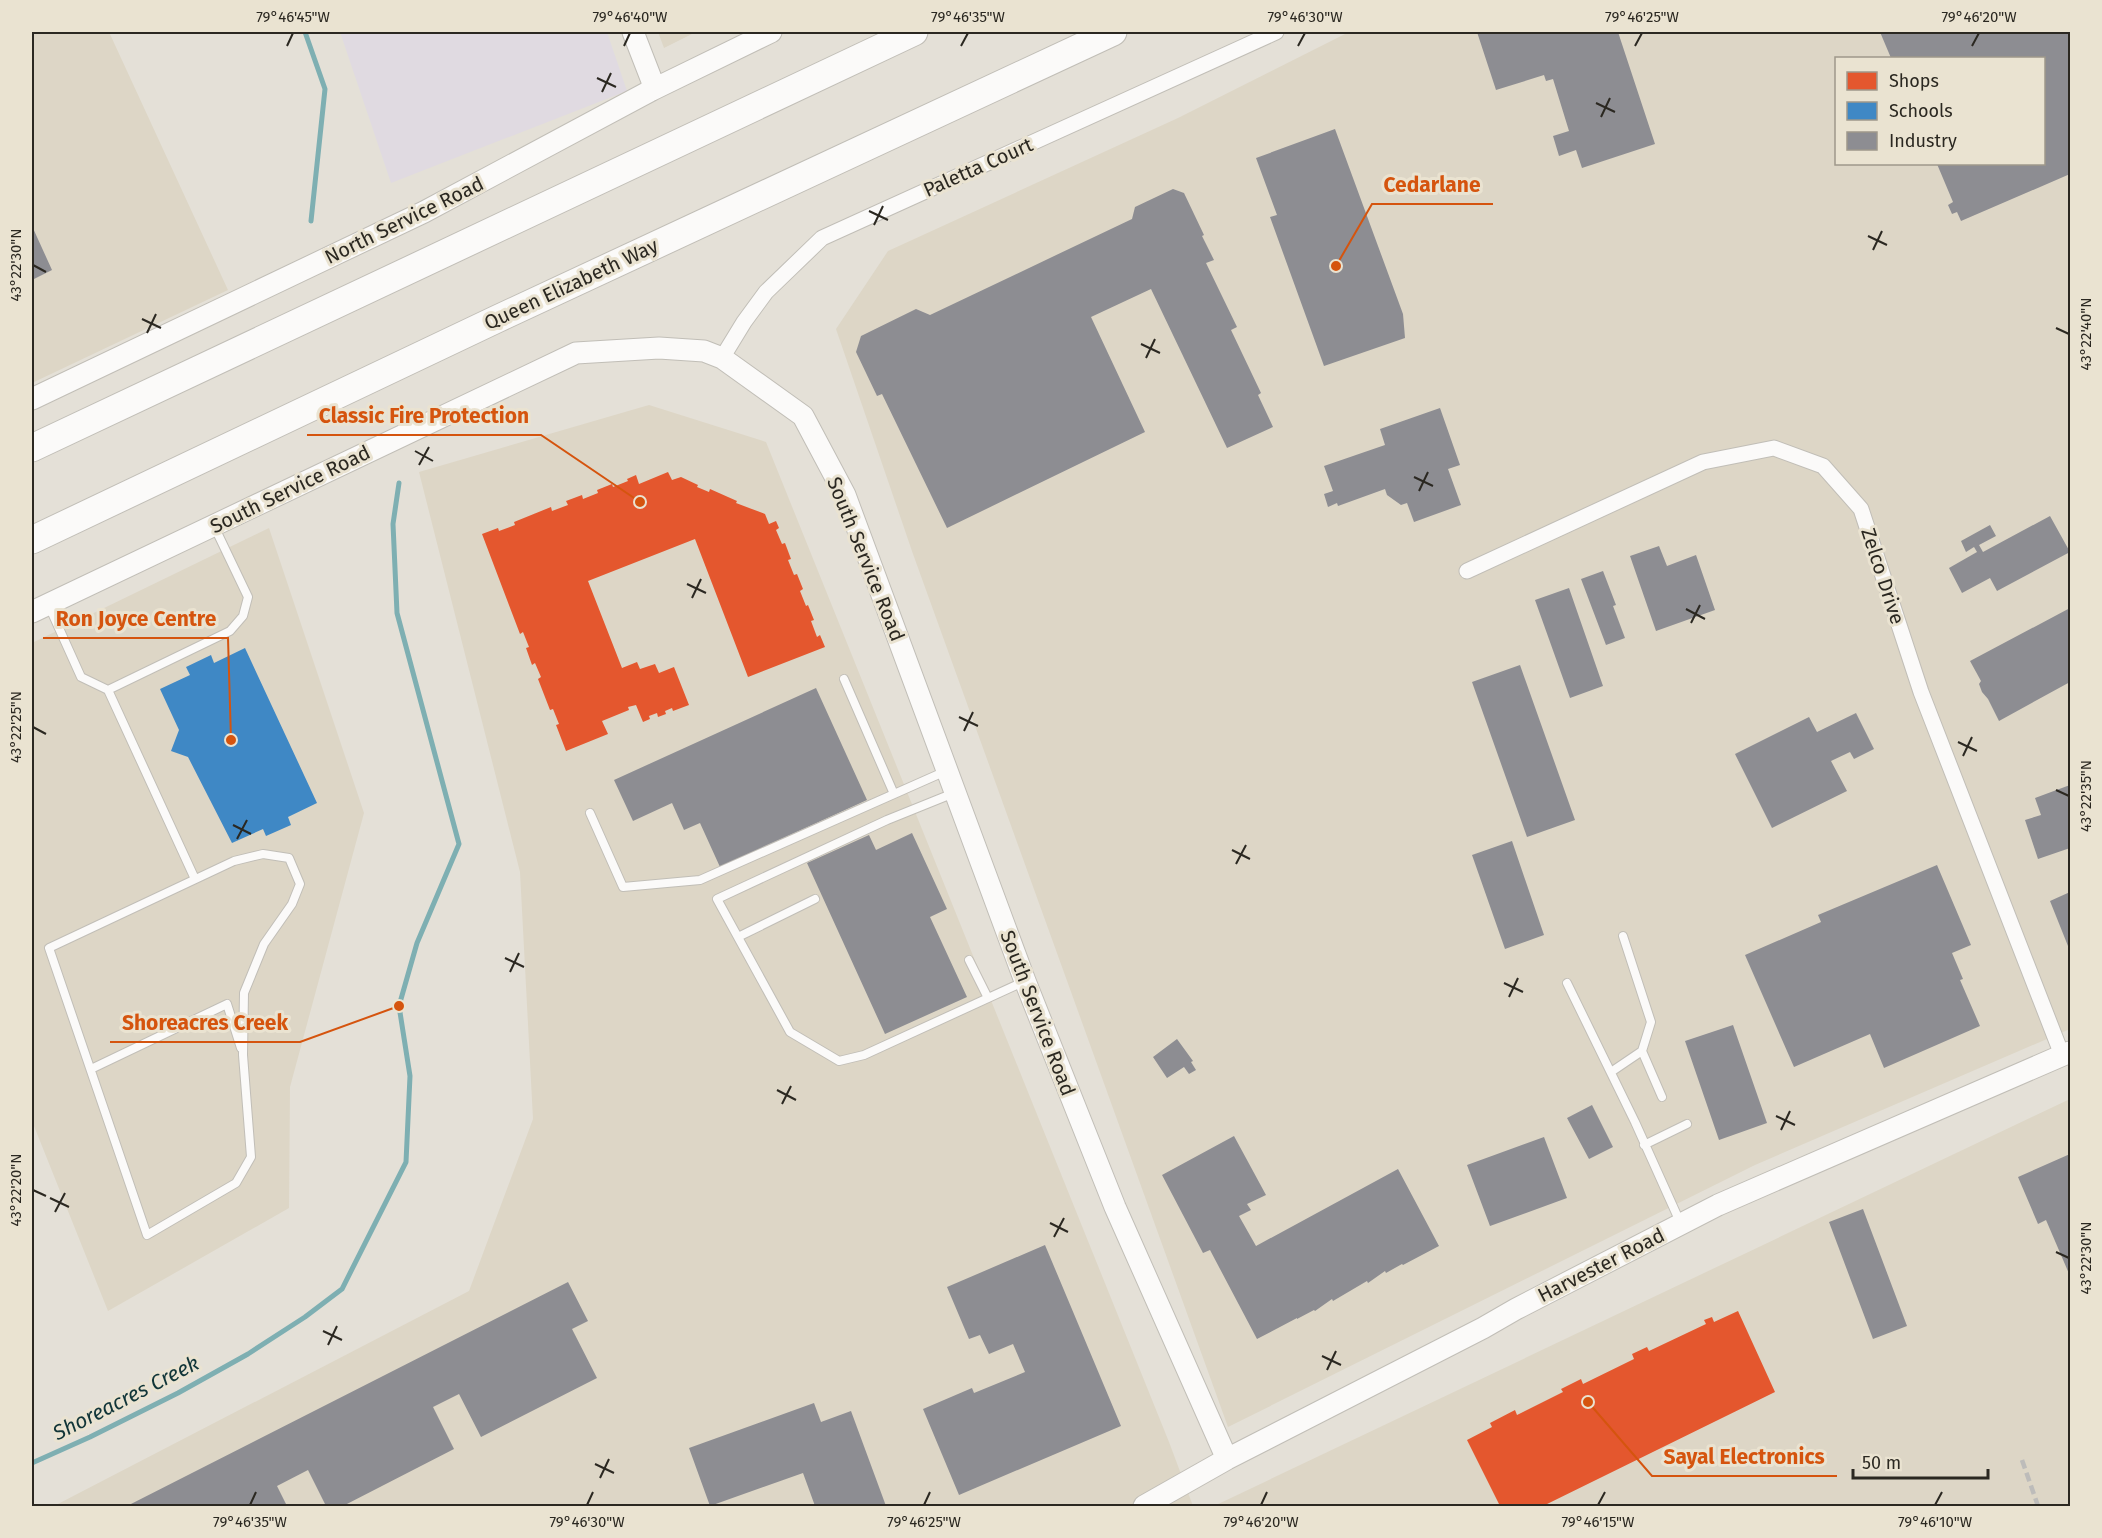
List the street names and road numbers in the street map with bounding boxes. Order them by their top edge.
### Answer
street label: Paletta Court [919,132,1037,202]
street label: North Service Road [321,171,487,269]
street label: Queen Elizabeth Way [480,233,662,335]
street label: South Service Road [206,440,374,538]
street label: South Service Road [822,473,910,645]
street label: Zelco Drive [1856,525,1910,627]
street label: South Service Road [995,927,1081,1099]
street label: Harvester Road [1534,1223,1668,1307]

